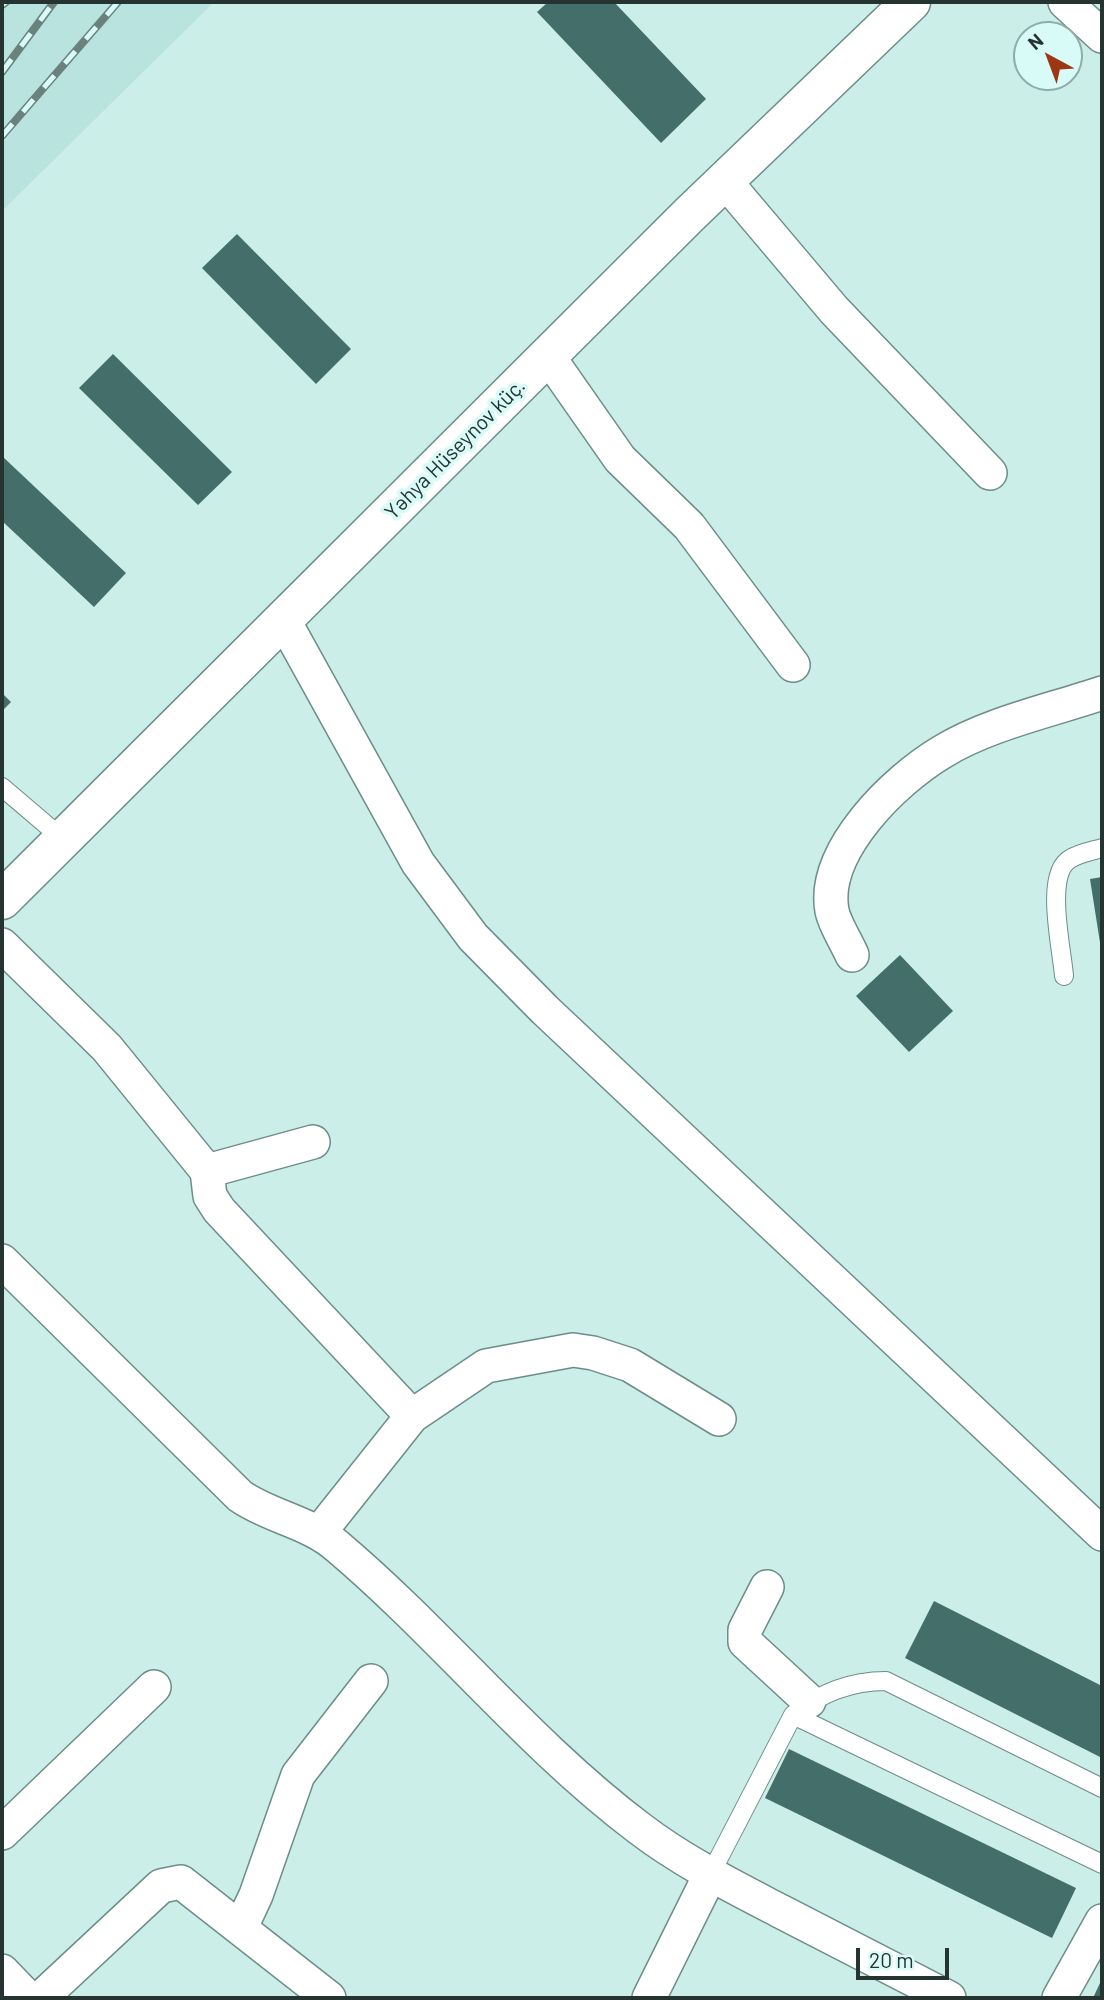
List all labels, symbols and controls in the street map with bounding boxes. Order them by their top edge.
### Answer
north arrow [1013,21,1083,91]
text: N [1023,28,1048,54]
street label: Yəhya Hüseynov küç. [379,373,531,525]
scale bar [859,1934,952,1978]
text: 20 m [869,1947,914,1972]

